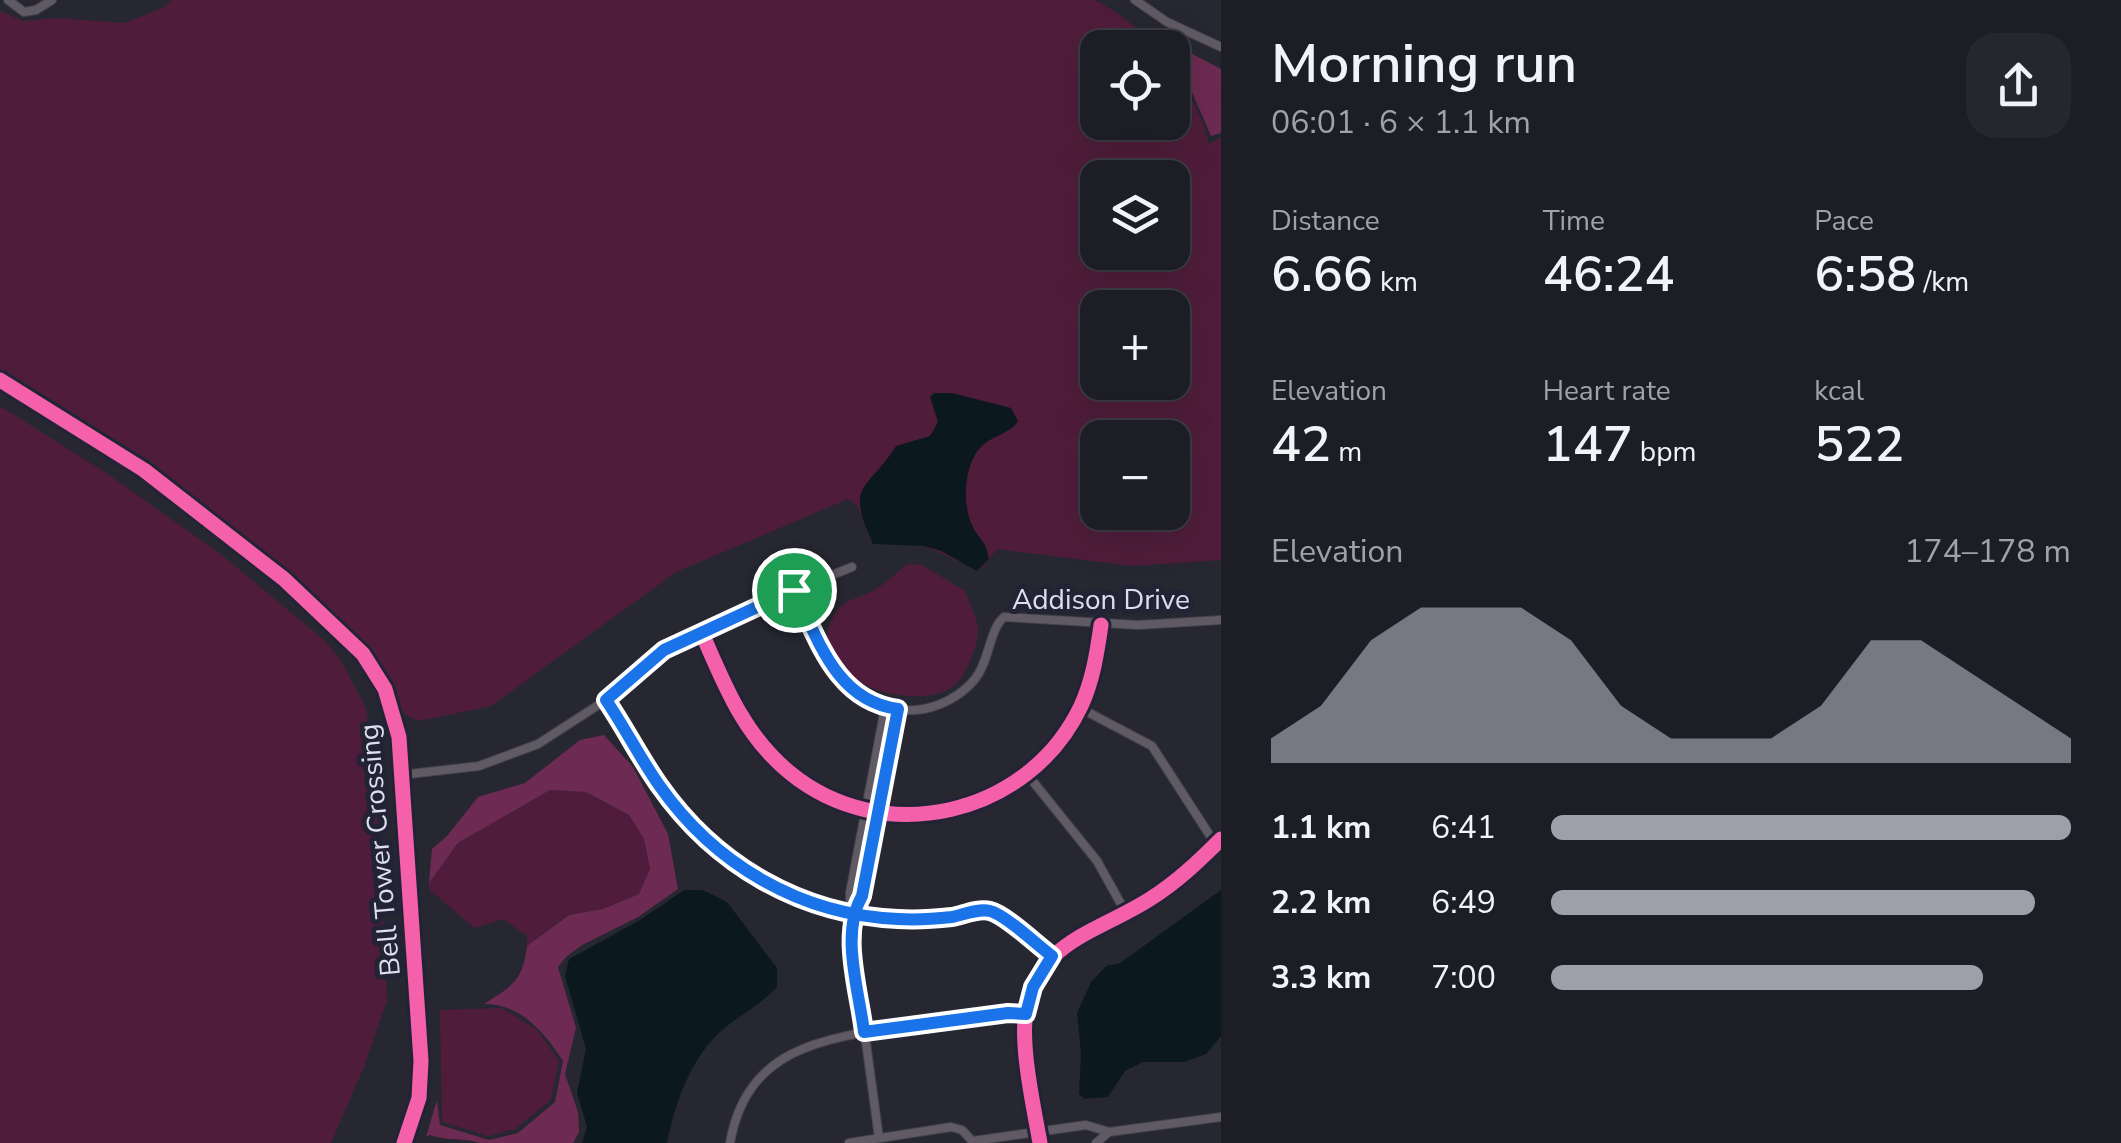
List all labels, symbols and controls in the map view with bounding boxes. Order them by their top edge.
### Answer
text: Morning run [1271,26,1577,101]
map controls [1080,30,1190,530]
button: locate [1080,30,1190,140]
button: share [1966,33,2071,138]
text: 06:01 · 6 × 1.1 km [1271,101,1531,144]
button: layers [1080,160,1190,270]
text: Distance [1271,202,1380,240]
text: Time [1543,202,1605,240]
text: Pace [1814,202,1874,240]
text: 6.66 [1271,240,1373,309]
text: 46:24 [1543,240,1675,309]
text: 6:58 [1814,240,1916,309]
text: km [1373,263,1418,301]
text: /km [1916,263,1969,301]
button: + [1080,290,1190,400]
text: Elevation [1271,372,1387,410]
text: Heart rate [1543,372,1671,410]
text: kcal [1814,372,1864,410]
text: 42 [1271,410,1331,479]
text: 147 [1543,410,1633,479]
text: 522 [1814,410,1904,479]
button: − [1080,420,1190,530]
text: m [1331,433,1362,471]
text: bpm [1633,433,1696,471]
text: Elevation [1271,530,1404,573]
text: 174–178 m [1904,530,2071,573]
pin [752,548,837,633]
icon: arrive [767,563,822,618]
street label: Addison Drive [1012,581,1190,619]
street label: Bell Tower Crossing [350,722,410,978]
text: 1.1 km [1271,806,1371,849]
text: 6:41 [1431,806,1496,849]
text: 2.2 km [1271,881,1371,924]
text: 6:49 [1431,881,1496,924]
text: 3.3 km [1271,956,1371,999]
text: 7:00 [1431,956,1496,999]

